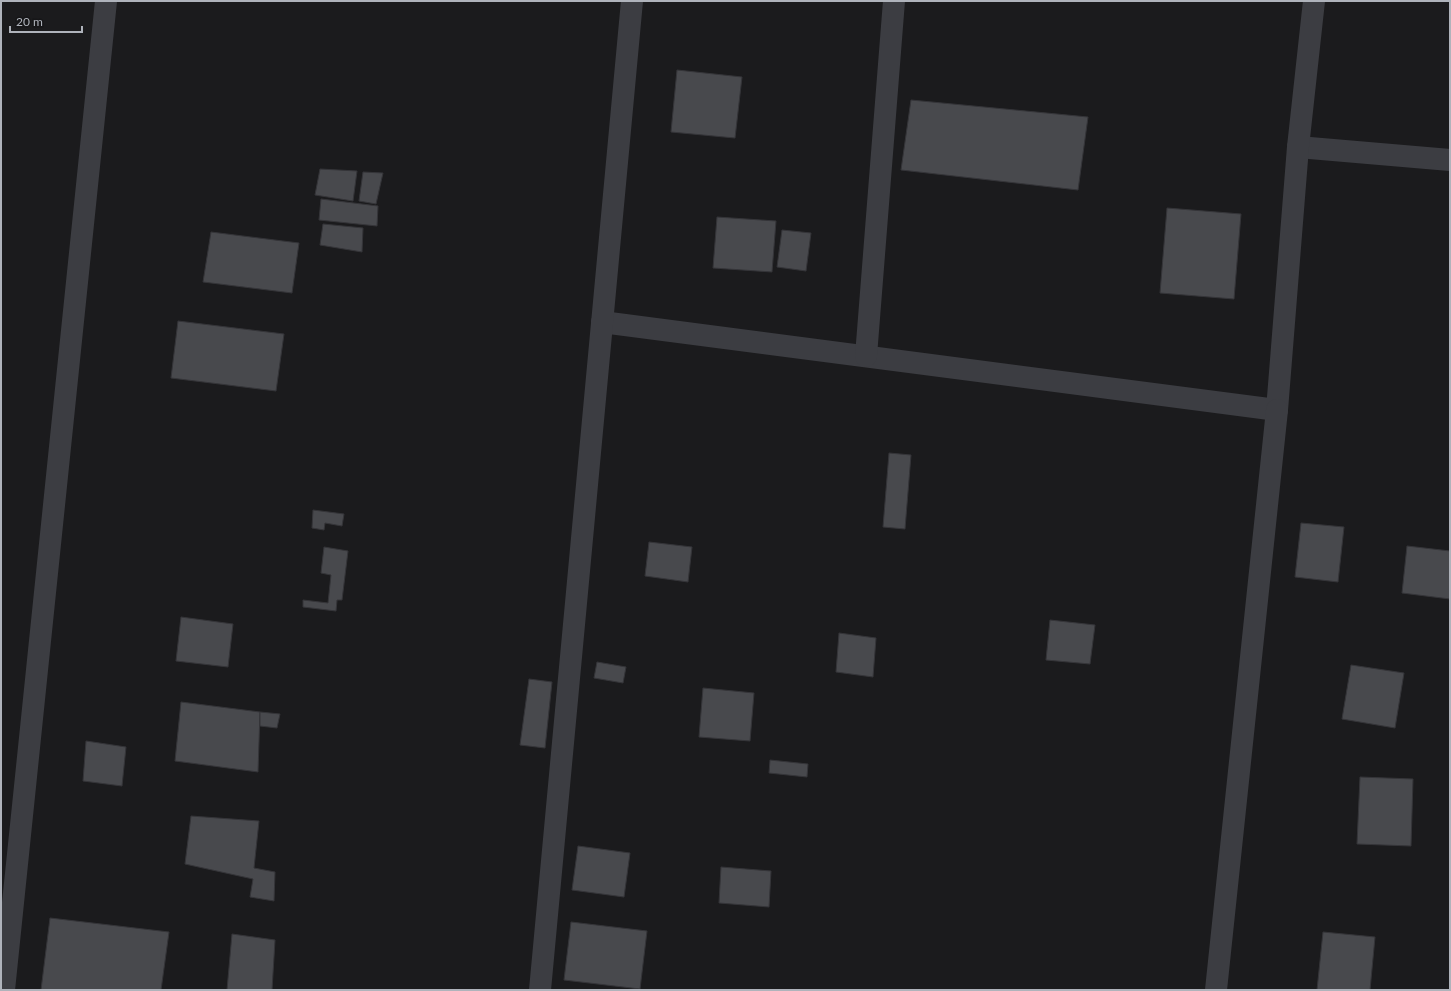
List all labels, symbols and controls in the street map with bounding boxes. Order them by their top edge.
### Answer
scale bar [10,8,82,34]
text: 20 m [16,14,43,29]

